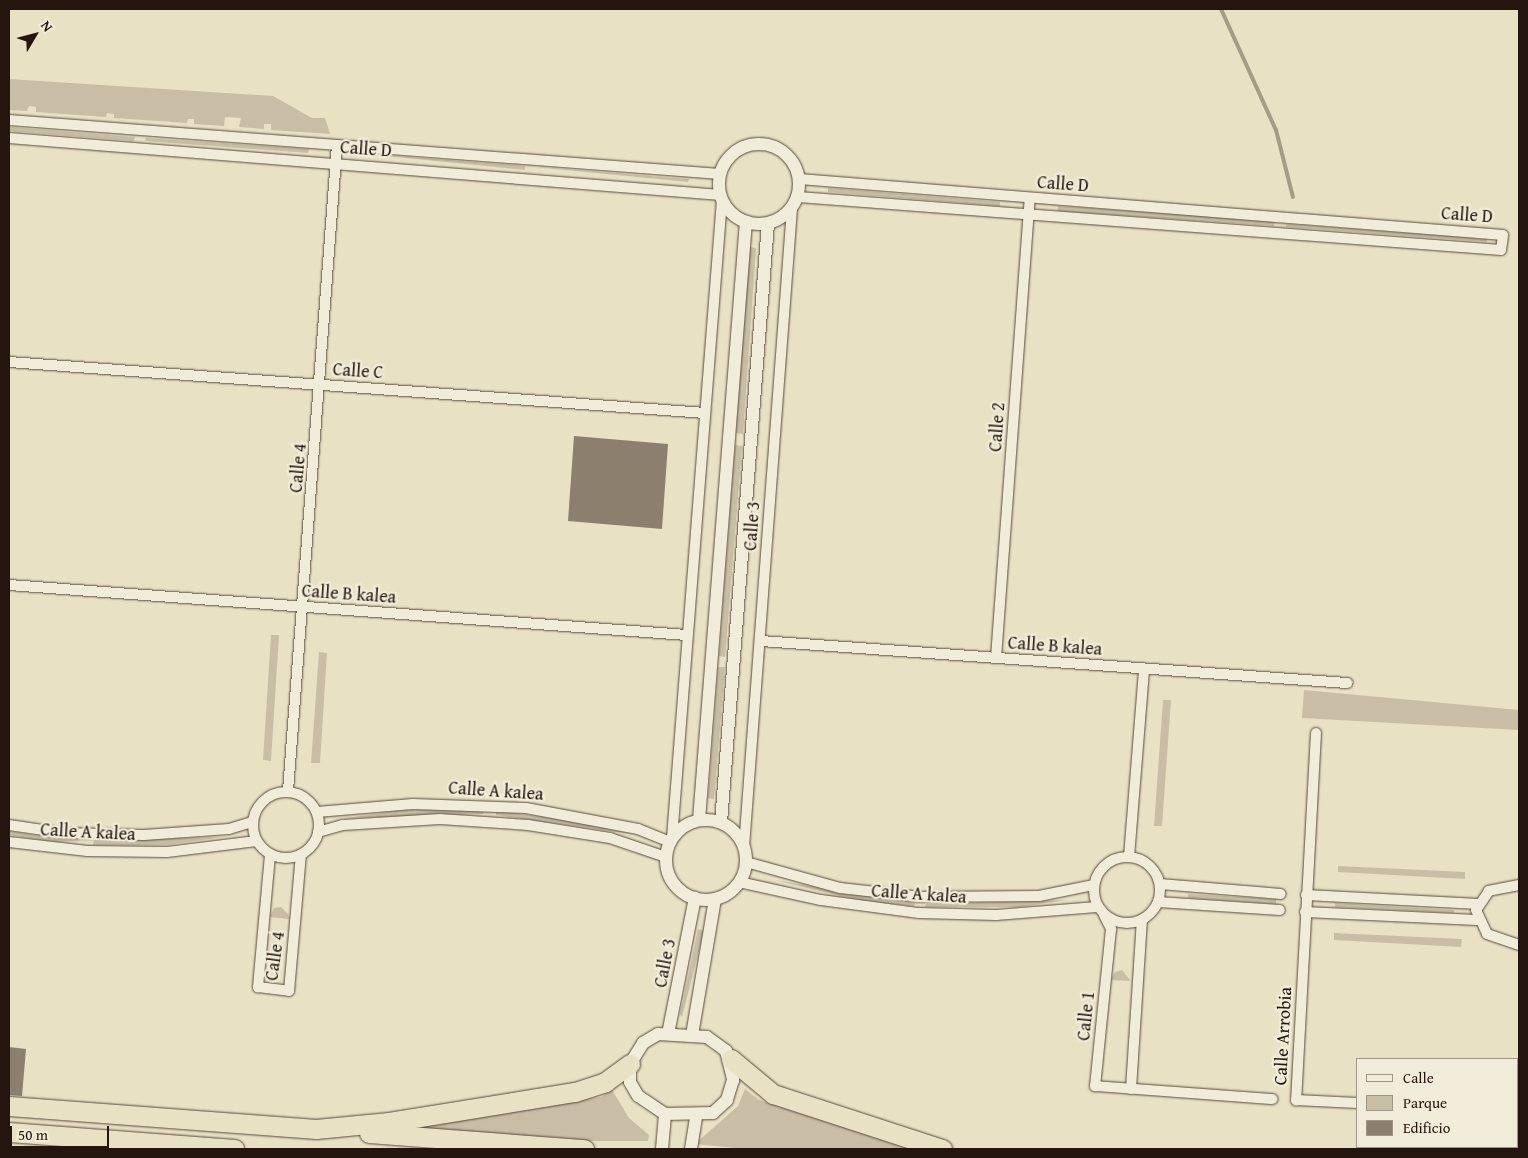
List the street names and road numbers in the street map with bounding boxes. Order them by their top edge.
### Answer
street label: Calle D [339,136,393,162]
street label: Calle D [1036,171,1090,197]
street label: Calle D [1440,202,1494,228]
street label: Calle C [332,358,384,384]
street label: Calle 2 [985,402,1009,452]
street label: Calle 4 [285,442,311,494]
street label: Calle 3 [740,501,764,551]
street label: Calle B kalea [301,580,397,608]
street label: Calle B kalea [1007,632,1103,660]
street label: Calle A kalea [448,777,544,805]
street label: Calle A kalea [40,819,136,845]
street label: Calle A kalea [871,880,967,908]
street label: Calle 4 [261,930,289,982]
street label: Calle 3 [650,937,680,989]
street label: Calle Arrobia [1270,986,1296,1086]
street label: Calle 1 [1073,990,1099,1042]

